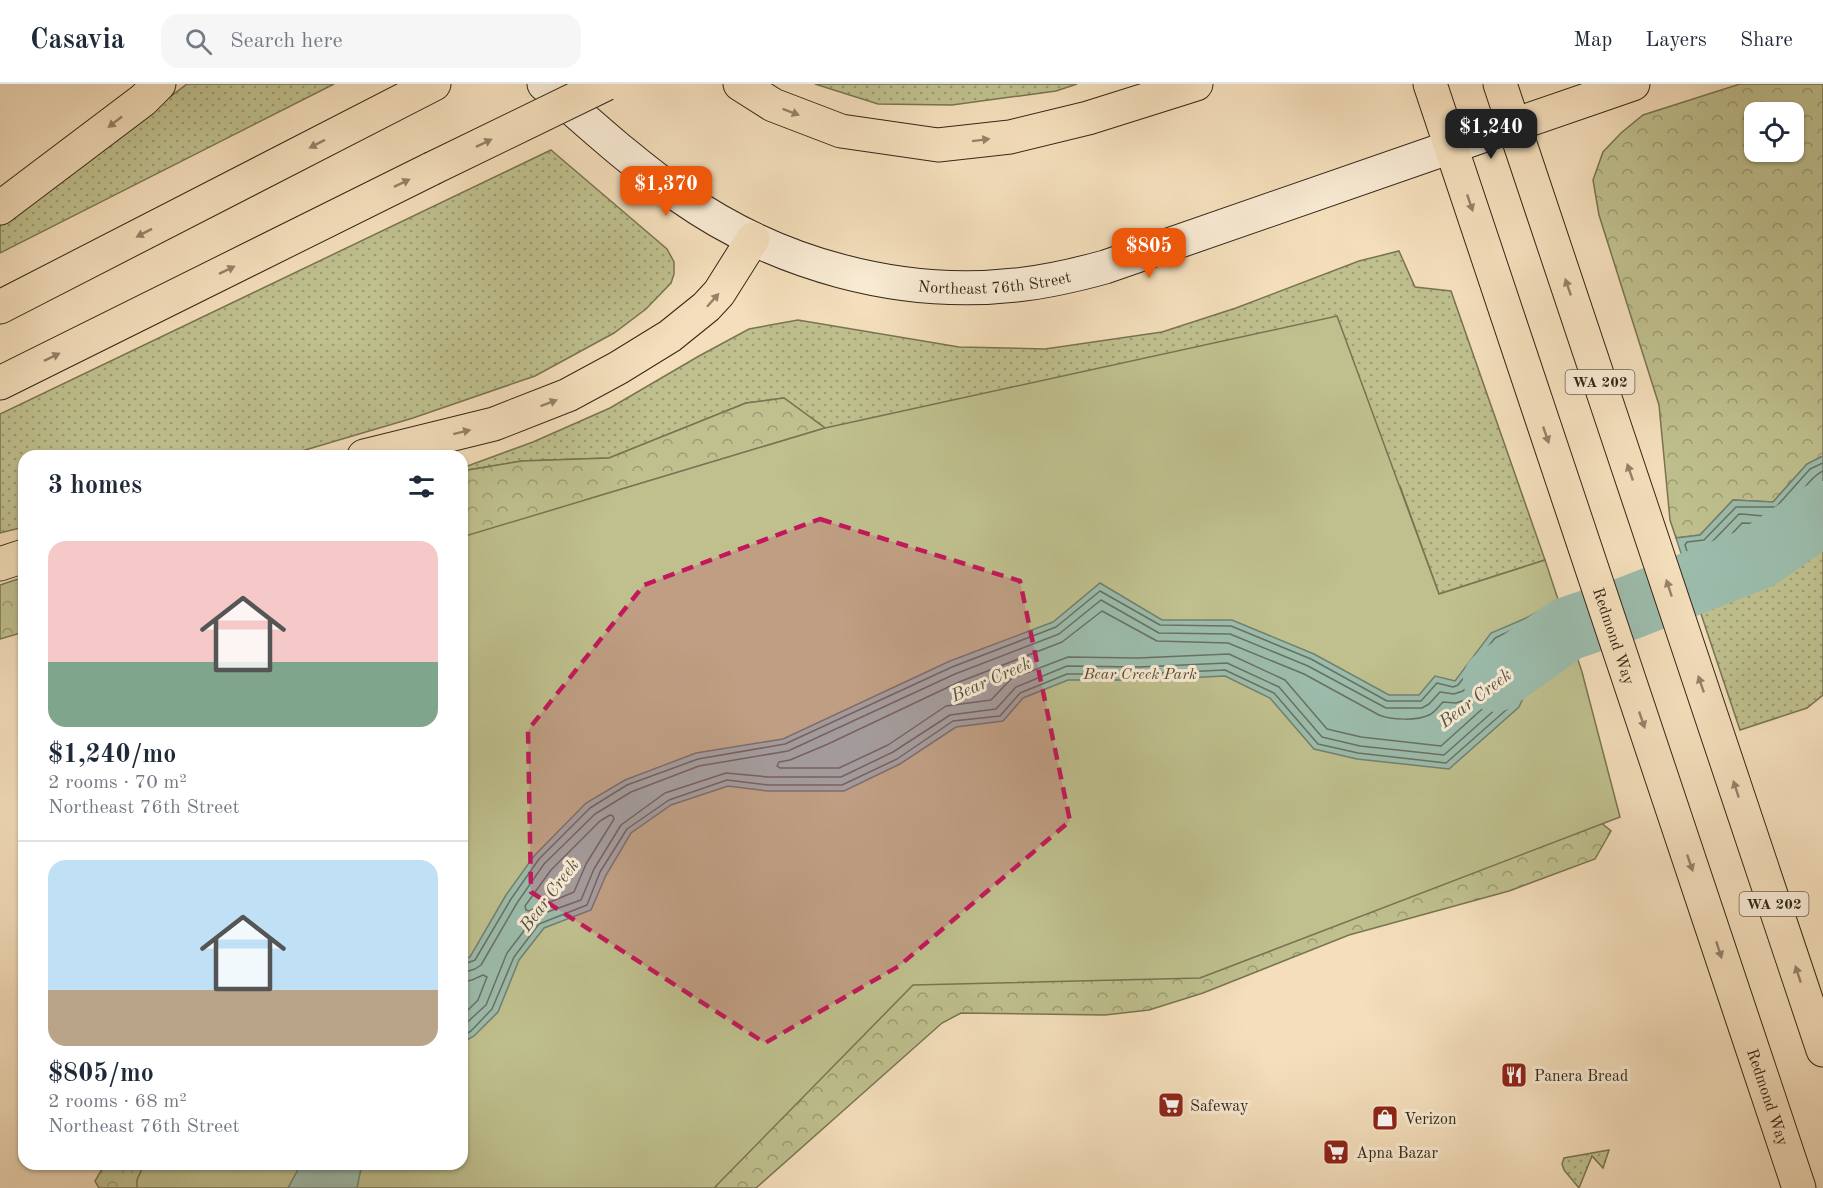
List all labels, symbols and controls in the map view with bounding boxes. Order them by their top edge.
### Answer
search box [161,14,581,68]
icon: search [182,25,215,58]
text: Casavia [30,27,125,55]
text: Search here [230,30,343,52]
text: Map [1573,30,1612,51]
text: Layers [1645,30,1707,51]
text: Share [1740,30,1793,51]
map controls [1744,102,1804,162]
button: locate [1744,102,1804,162]
one-way arrow [782,108,800,117]
pin: $1,240 [1442,109,1540,160]
one-way arrow [107,116,123,128]
text: $1,240 [1459,118,1523,138]
one-way arrow [972,135,991,145]
one-way arrow [309,139,326,149]
one-way arrow [475,139,492,148]
pin: $1,370 [617,166,715,217]
text: $1,370 [634,175,698,195]
one-way arrow [393,179,410,188]
one-way arrow [1465,194,1475,212]
one-way arrow [135,228,152,238]
pin: $805 [1113,228,1185,279]
text: $805 [1126,237,1172,257]
one-way arrow [219,265,236,275]
street label: Northeast 76th Street [917,270,1073,298]
one-way arrow [1563,278,1572,296]
one-way arrow [706,292,720,307]
one-way arrow [44,352,61,361]
road number: WA 202 [1566,370,1634,394]
one-way arrow [540,397,558,407]
one-way arrow [453,426,471,436]
one-way arrow [1542,426,1552,444]
one-way arrow [1625,463,1634,481]
icon: filters [405,470,438,503]
text: 3 homes [48,473,142,499]
one-way arrow [1663,579,1673,597]
icon: home [189,580,297,688]
street label: Redmond Way [1589,586,1636,688]
water label: Bear Creek [948,654,1034,706]
water label: Bear Creek [1435,666,1515,732]
park label: Bear Creek Park [1082,667,1197,683]
one-way arrow [1695,675,1705,693]
one-way arrow [1638,712,1647,730]
text: $1,240/mo [48,742,176,768]
text: 2 rooms · 70 m² [48,773,187,793]
one-way arrow [1731,780,1740,798]
text: Northeast 76th Street [48,798,239,818]
one-way arrow [1686,855,1695,873]
water label: Bear Creek [516,856,583,936]
road number: WA 202 [1740,892,1808,916]
icon: home [189,899,297,1007]
one-way arrow [1715,941,1724,959]
one-way arrow [1792,965,1802,983]
street label: Redmond Way [1743,1047,1790,1149]
restaurant icon: Panera Bread [1499,1060,1529,1090]
text: $805/mo [48,1061,154,1087]
place label: Panera Bread [1534,1069,1628,1085]
supermarket icon: Safeway [1156,1090,1186,1120]
text: 2 rooms · 68 m² [48,1092,187,1112]
place label: Safeway [1190,1099,1249,1115]
shop icon: Verizon [1370,1103,1400,1133]
place label: Verizon [1404,1112,1457,1128]
text: Northeast 76th Street [48,1117,239,1137]
supermarket icon: Apna Bazar [1321,1137,1351,1167]
place label: Apna Bazar [1356,1146,1438,1162]

